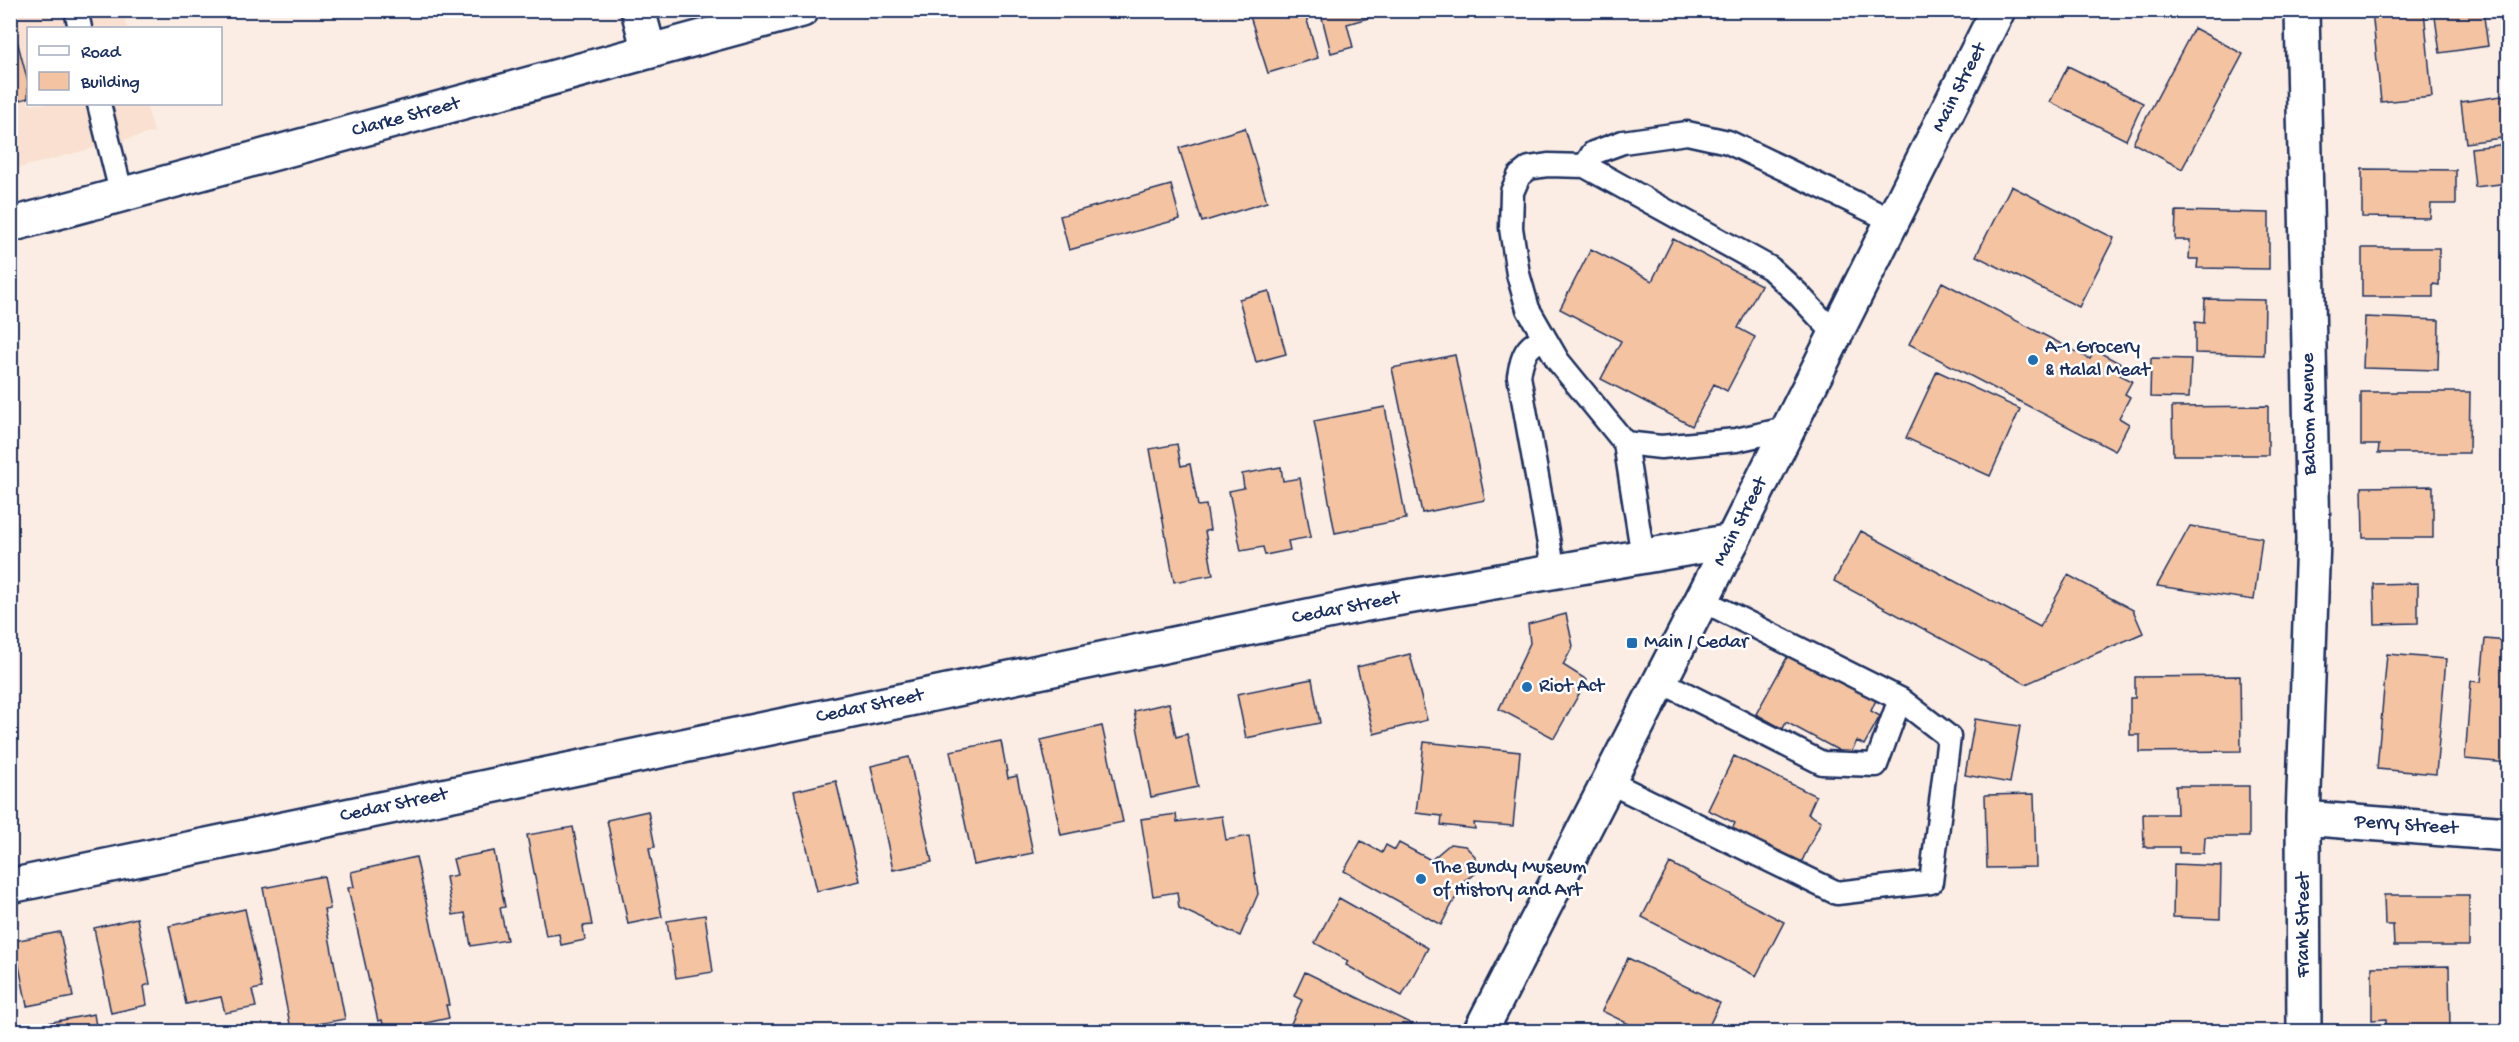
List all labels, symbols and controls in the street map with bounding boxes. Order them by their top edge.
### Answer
legend [27,27,222,105]
street label: Main Street [1928,38,1993,136]
text: Road [81,43,122,64]
text: Building [80,73,140,94]
street label: Clarke Street [350,92,464,143]
place label: A-1 Grocery & Halal Meat [2045,337,2151,383]
street label: Balcom Avenue [2297,352,2323,476]
marker: A-1 Grocery & Halal Meat [2026,353,2040,367]
street label: Main Street [1709,472,1774,570]
street label: Cedar Street [1290,587,1404,631]
place label: Main / Cedar [1644,632,1750,655]
marker: Main / Cedar [1625,636,1639,650]
place label: Riot Act [1539,676,1606,699]
marker: Riot Act [1520,680,1534,694]
street label: Cedar Street [814,684,928,730]
street label: Cedar Street [338,783,452,829]
street label: Perry Street [2353,811,2460,841]
place label: The Bundy Museum of History and Art [1432,857,1586,903]
street label: Frank Street [2293,871,2316,978]
marker: The Bundy Museum of History and Art [1414,872,1428,886]

